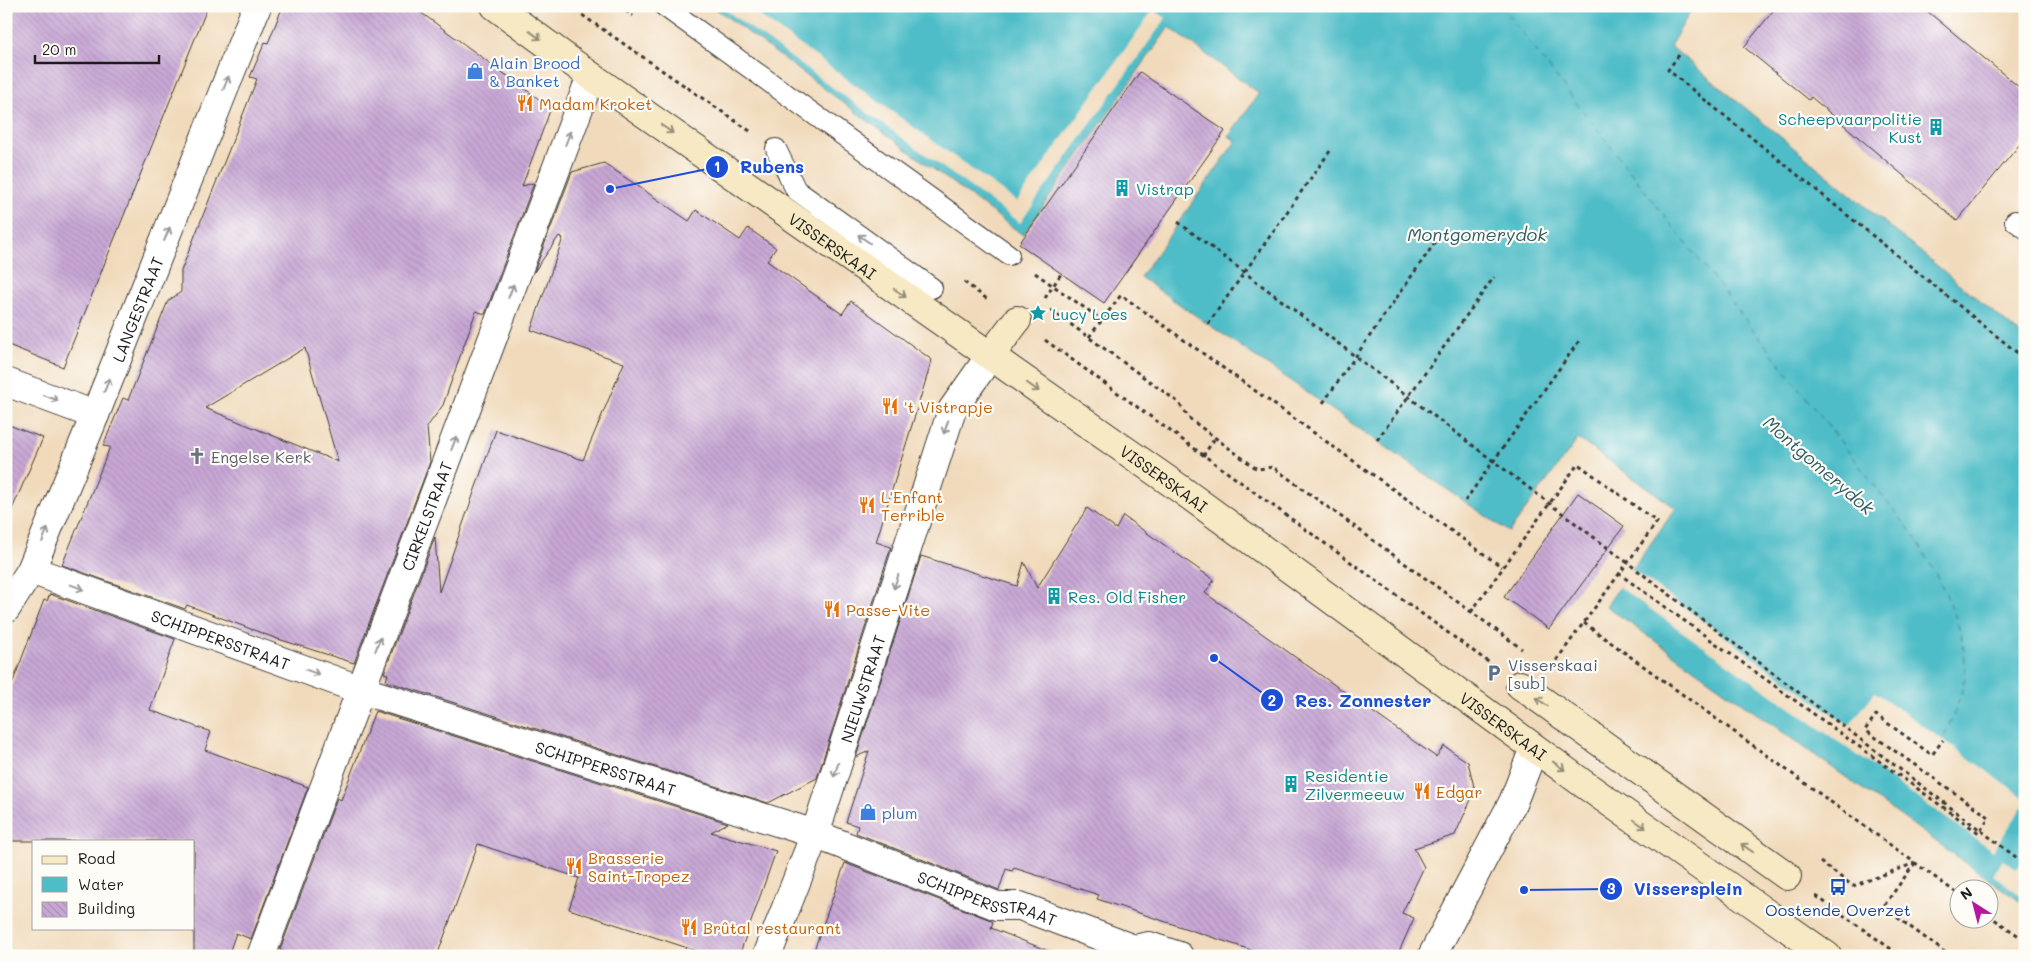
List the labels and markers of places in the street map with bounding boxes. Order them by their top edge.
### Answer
place label: Alain Brood & Banket [489,52,580,91]
shop icon: Alain Brood & Banket [465,61,485,81]
restaurant icon: Madam Kroket [515,93,535,113]
place label: Madam Kroket [539,93,652,114]
place label: Scheepvaarpolitie Kust [1778,108,1922,147]
building icon: Scheepvaarpolitie Kust [1926,117,1946,137]
callout: Rubens [705,150,814,183]
building icon: Vistrap [1112,178,1132,198]
place label: Vistrap [1136,178,1194,199]
place icon: Lucy Loes [1028,303,1048,323]
place label: Lucy Loes [1052,303,1128,324]
restaurant icon: 't Vistrapje [880,396,900,416]
place label: 't Vistrapje [904,396,993,417]
church icon: Engelse Kerk [187,446,207,466]
place label: Engelse Kerk [211,446,311,467]
place label: L'Enfant Terrible [881,486,945,525]
restaurant icon: L'Enfant Terrible [857,495,877,515]
building icon: Res. Old Fisher [1044,586,1064,606]
place label: Res. Old Fisher [1068,586,1186,607]
restaurant icon: Passe-Vite [822,599,842,619]
place label: Passe-Vite [846,599,930,620]
place label: Visserskaai [sub] [1508,654,1598,693]
parking icon: Visserskaai [sub] [1484,663,1504,683]
callout: Res. Zonnester [1259,684,1441,717]
place label: Residentie Zilvermeeuw [1305,765,1405,804]
building icon: Residentie Zilvermeeuw [1281,774,1301,794]
restaurant icon: Edgar [1412,781,1432,801]
place label: Edgar [1436,781,1483,802]
shop icon: plum [858,802,878,822]
place label: plum [882,802,917,823]
place label: Brasserie Saint-Tropez [588,847,690,886]
restaurant icon: Brasserie Saint-Tropez [564,856,584,876]
callout: Vissersplein [1598,873,1752,906]
bus stop icon: Oostende Overzet [1828,877,1848,897]
place label: Oostende Overzet [1765,899,1911,920]
restaurant icon: Brûtal restaurant [679,917,699,937]
place label: Brûtal restaurant [703,917,841,938]

